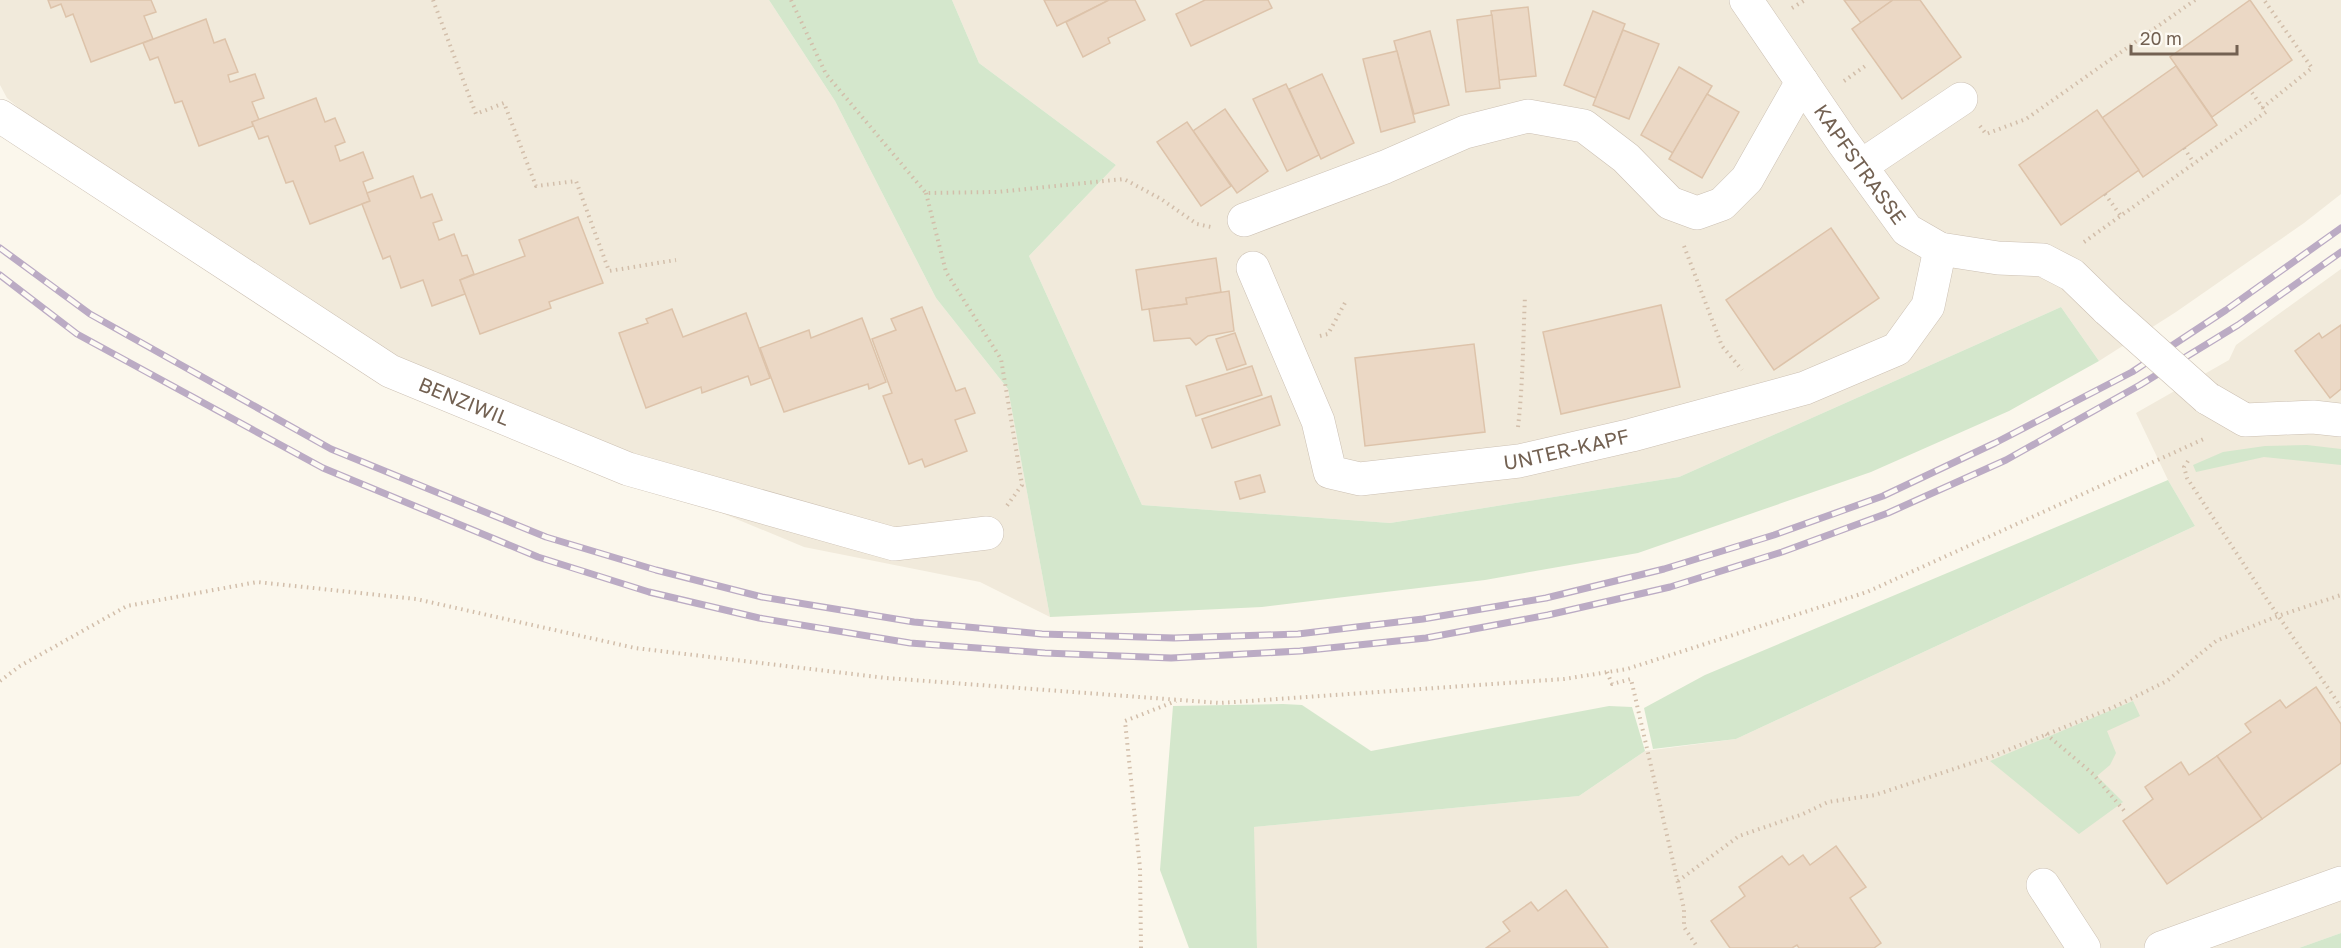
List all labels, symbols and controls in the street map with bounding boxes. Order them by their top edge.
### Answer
scale bar [2131,18,2238,56]
text: 20 m [2140,27,2182,49]
street label: KAPFSTRASSE [1810,99,1912,229]
street label: BENZIWIL [415,371,513,430]
street label: UNTER-KAPF [1502,423,1631,474]

